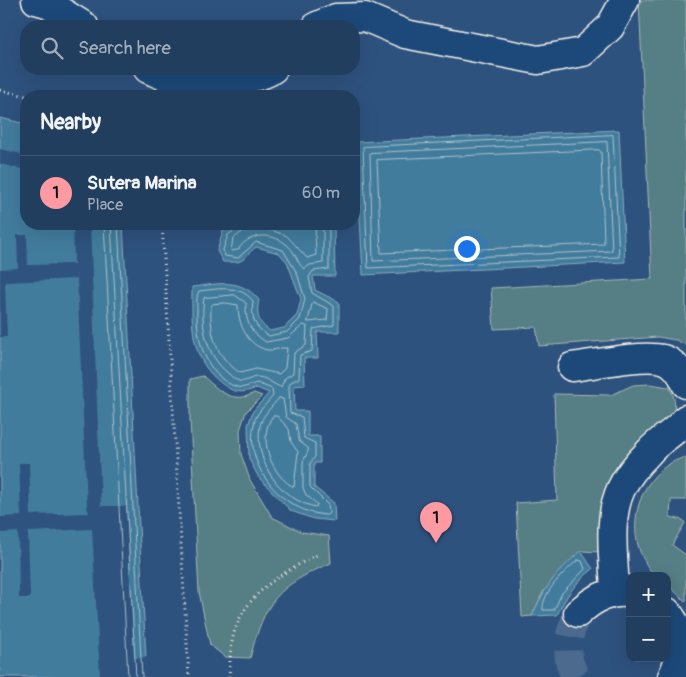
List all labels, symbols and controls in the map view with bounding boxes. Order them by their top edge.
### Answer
search box [20,20,360,75]
icon: search [38,34,66,62]
text: Search here [78,36,171,60]
text: Nearby [40,109,101,136]
text: Sutera Marina [87,171,196,195]
text: 1 [53,183,59,203]
text: 60 m [302,183,340,203]
text: Place [87,195,123,215]
your location [454,236,480,262]
pin: 1 [420,502,452,543]
map controls [626,572,671,662]
button: + [626,572,671,617]
button: − [626,617,671,662]

